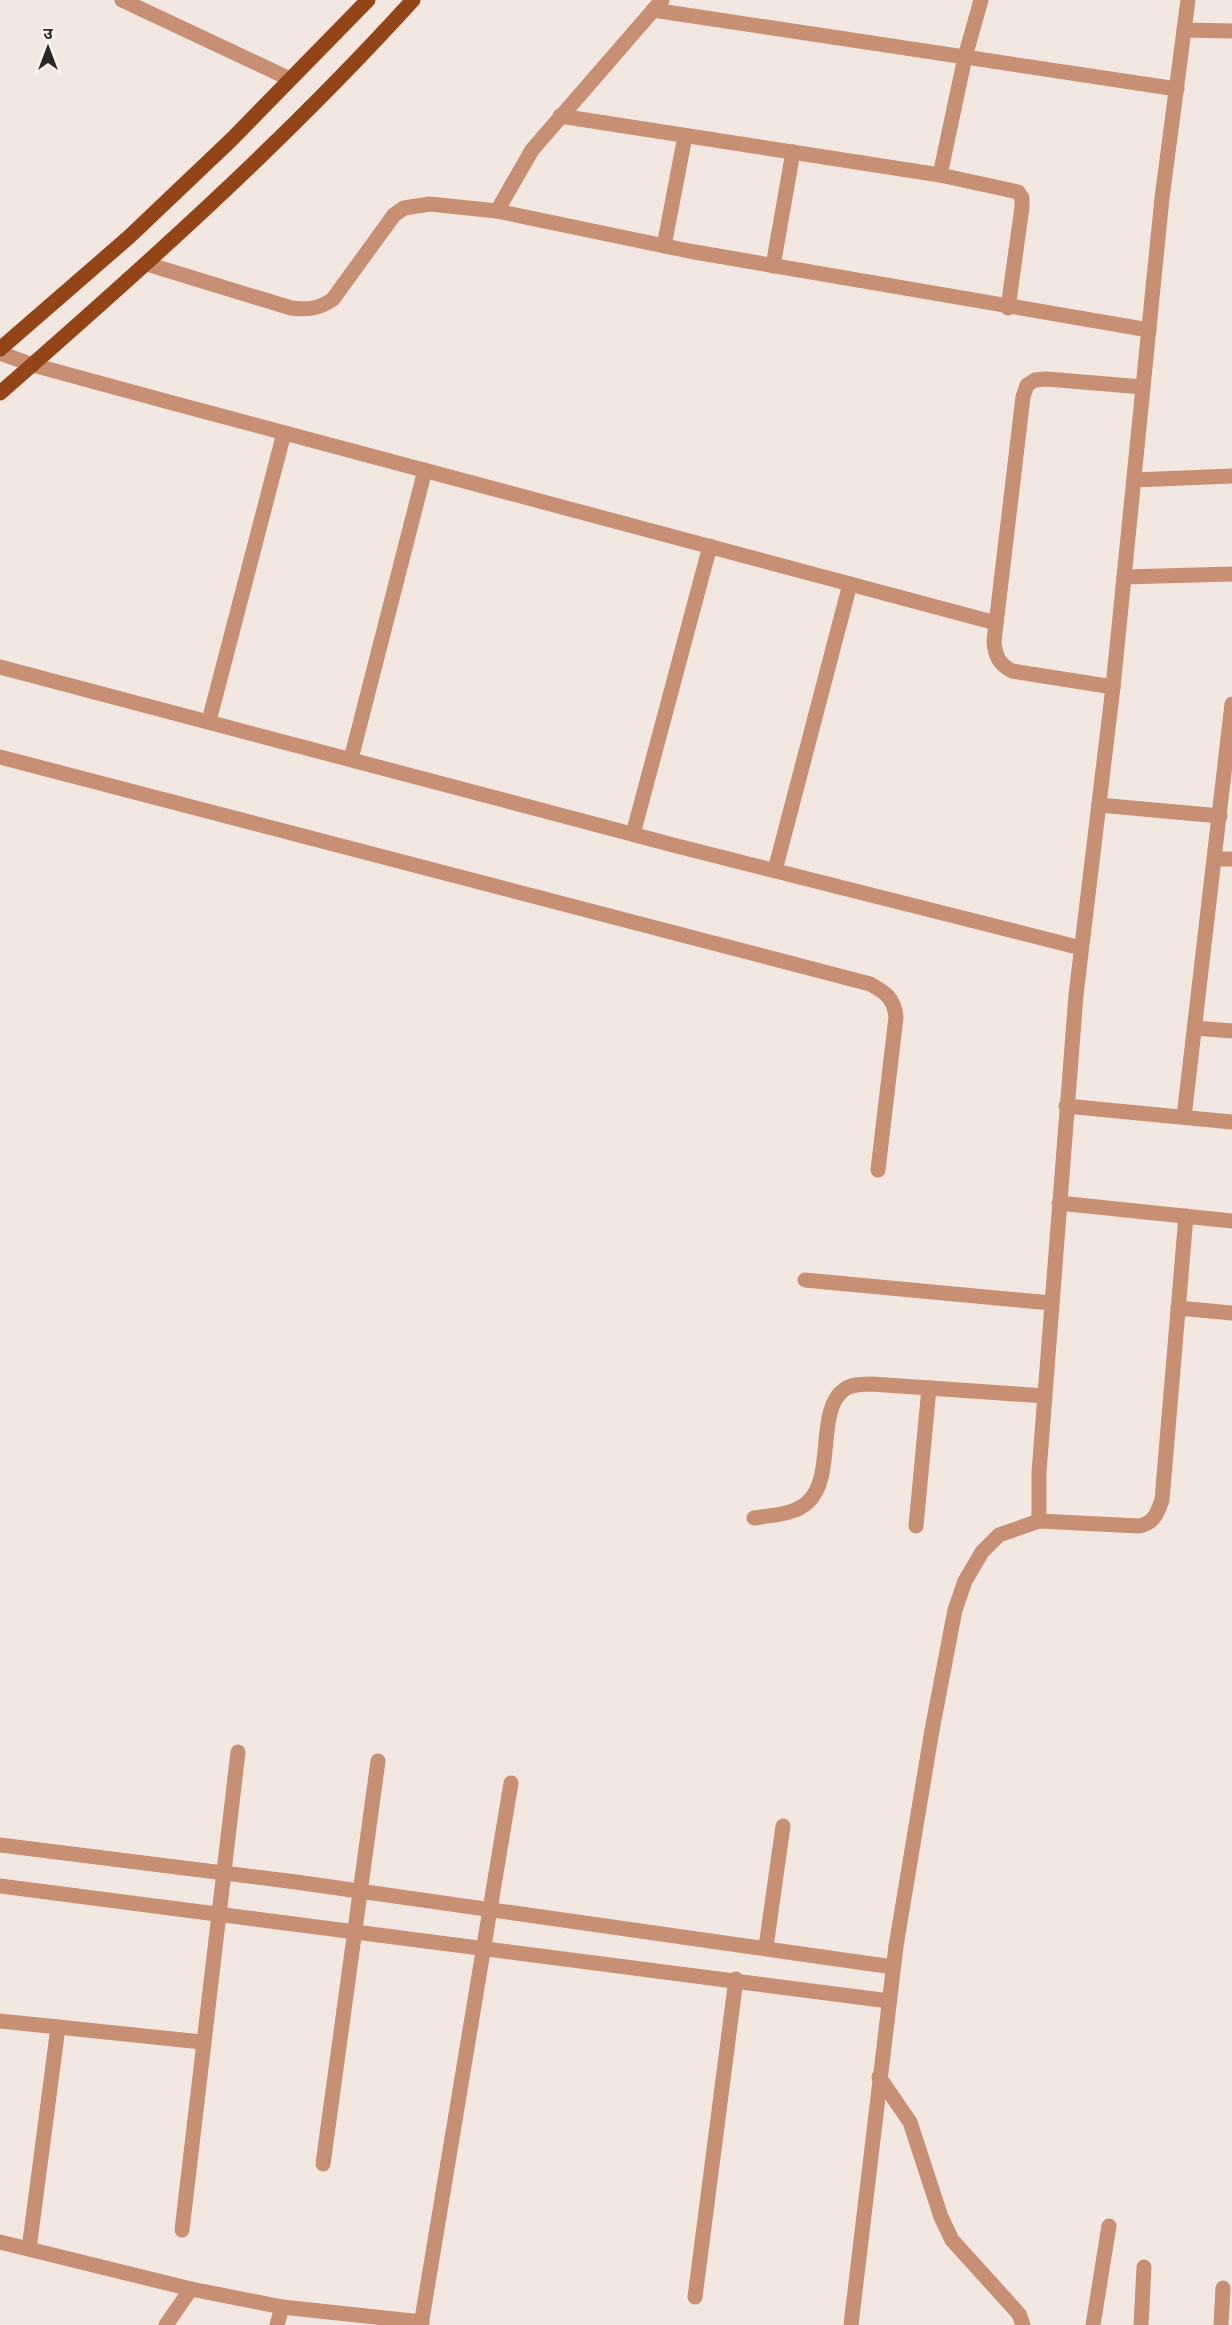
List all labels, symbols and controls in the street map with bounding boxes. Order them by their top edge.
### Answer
north arrow [18,18,78,78]
text: उ [43,22,53,44]

